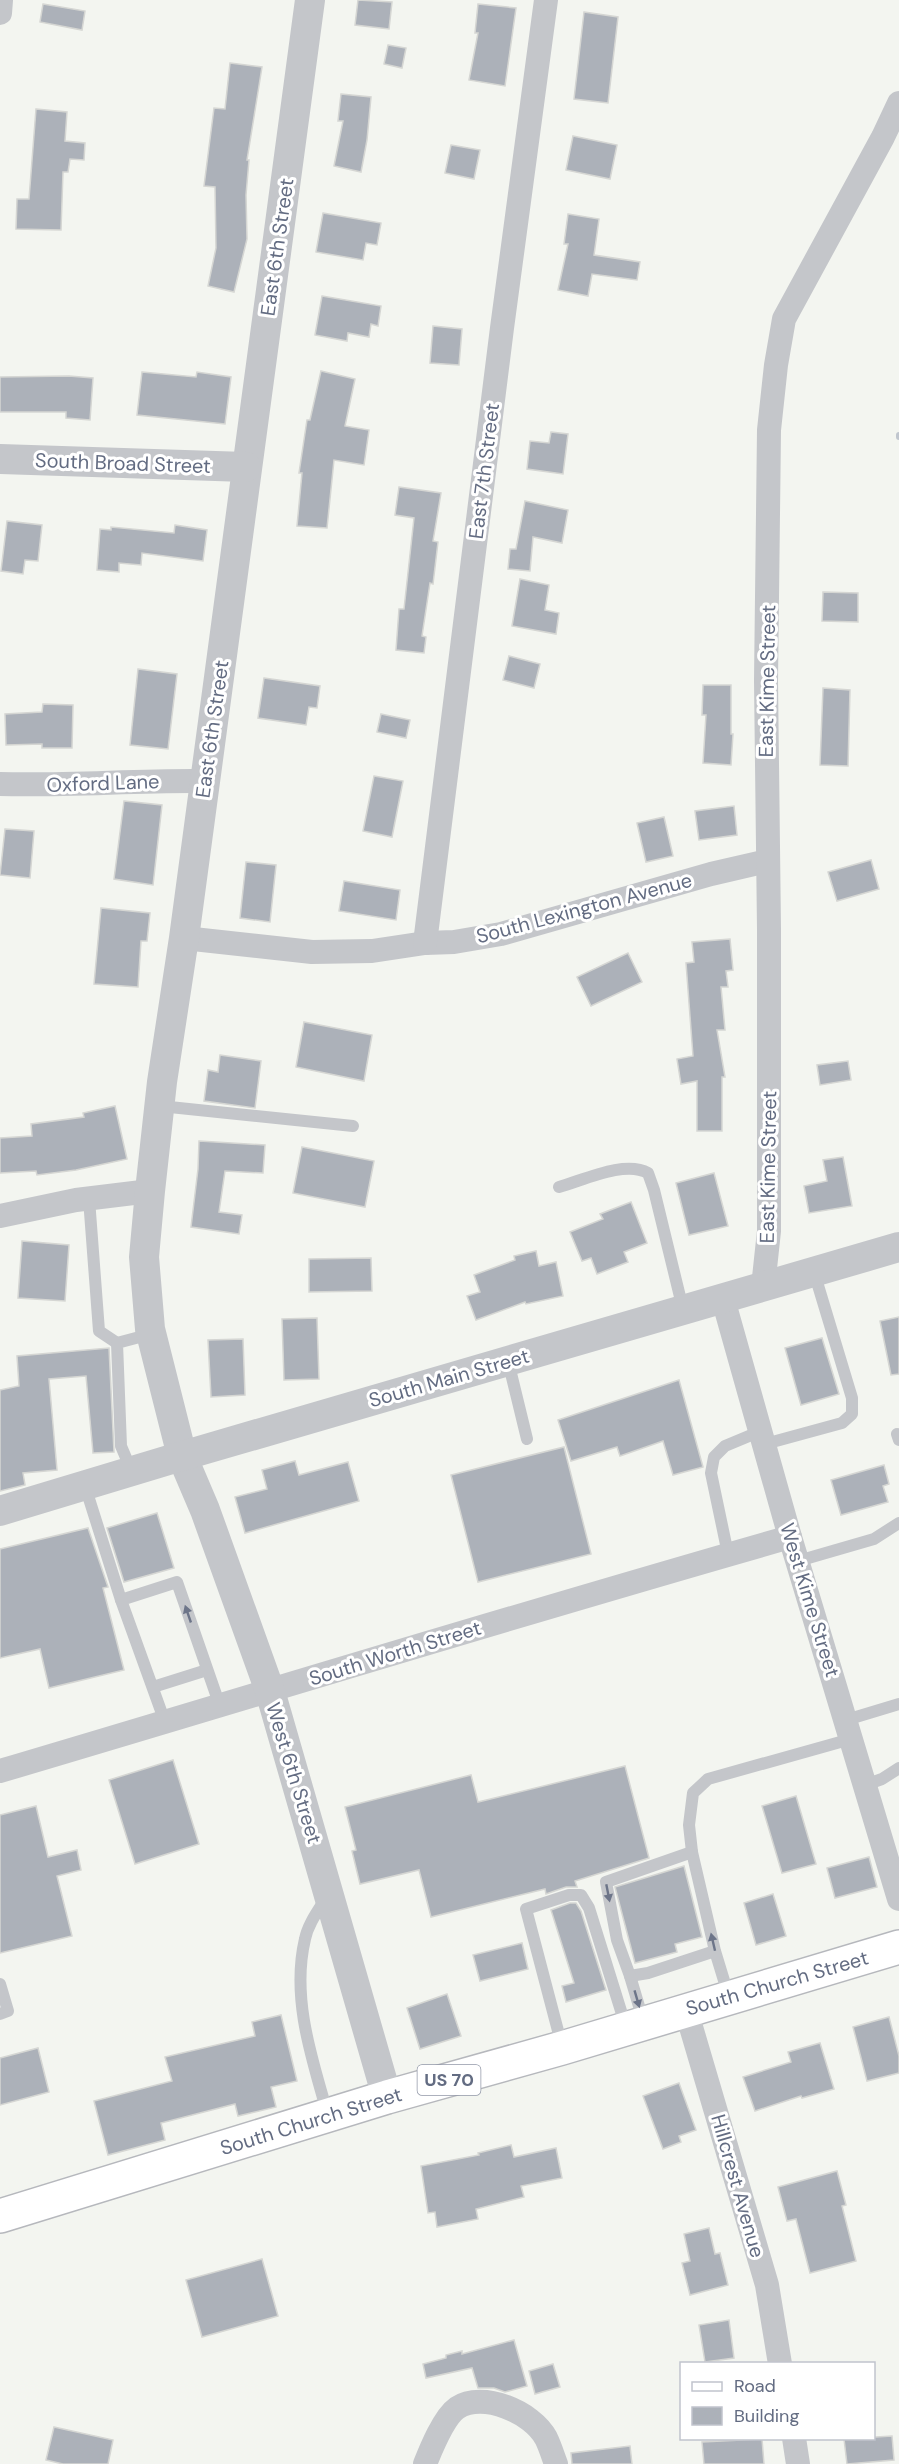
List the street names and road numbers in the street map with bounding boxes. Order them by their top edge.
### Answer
street label: East 6th Street [254,176,300,318]
street label: East 7th Street [463,401,505,541]
street label: South Broad Street [35,447,212,479]
street label: East Kime Street [753,604,781,758]
street label: East 6th Street [189,658,235,800]
street label: Oxford Lane [46,768,160,798]
street label: South Lexington Avenue [473,867,695,949]
street label: East Kime Street [754,1090,782,1244]
street label: South Main Street [366,1343,532,1413]
street label: West Kime Street [774,1520,846,1681]
street label: South Worth Street [306,1614,484,1692]
street label: West 6th Street [260,1699,328,1847]
street label: South Church Street [683,1944,871,2022]
road number: US 70 [418,2065,480,2095]
street label: South Church Street [217,2081,405,2161]
street label: Hillcrest Avenue [705,2111,771,2261]

